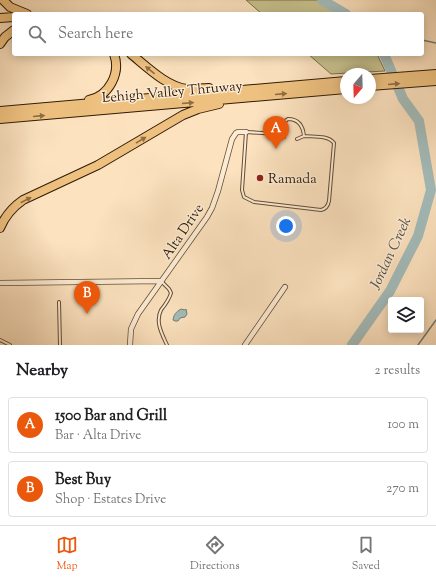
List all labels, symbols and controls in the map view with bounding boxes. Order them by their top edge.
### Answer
search box [12,12,424,56]
icon: search [26,23,48,45]
text: Search here [58,24,133,45]
one-way arrow [145,65,156,74]
north arrow [340,68,376,104]
street label: Lehigh Valley Thruway [101,77,243,109]
one-way arrow [388,81,400,88]
one-way arrow [275,91,287,98]
one-way arrow [182,99,194,106]
one-way arrow [33,112,45,119]
pin: A [263,116,289,149]
one-way arrow [135,136,147,143]
place label: Ramada [268,170,317,190]
marker: Ramada [255,173,265,183]
one-way arrow [20,196,31,203]
street label: Alta Drive [158,200,210,264]
water label: Jordan Creek [365,214,417,294]
your location [276,216,296,236]
pin: B [74,281,100,314]
map controls [388,297,424,333]
button: layers [388,297,424,333]
text: Nearby [16,359,68,383]
text: 2 results [375,362,420,380]
text: 1500 Bar and Grill [55,406,167,427]
text: A [25,416,35,434]
text: 100 m [387,416,419,434]
text: Bar · Alta Drive [55,427,141,445]
text: Best Buy [55,470,111,491]
text: B [26,480,34,498]
text: 270 m [386,480,419,498]
text: Shop · Estates Drive [55,491,166,509]
tab: Map [56,534,78,574]
tab: Directions [190,534,240,574]
tab: Saved [352,534,380,574]

